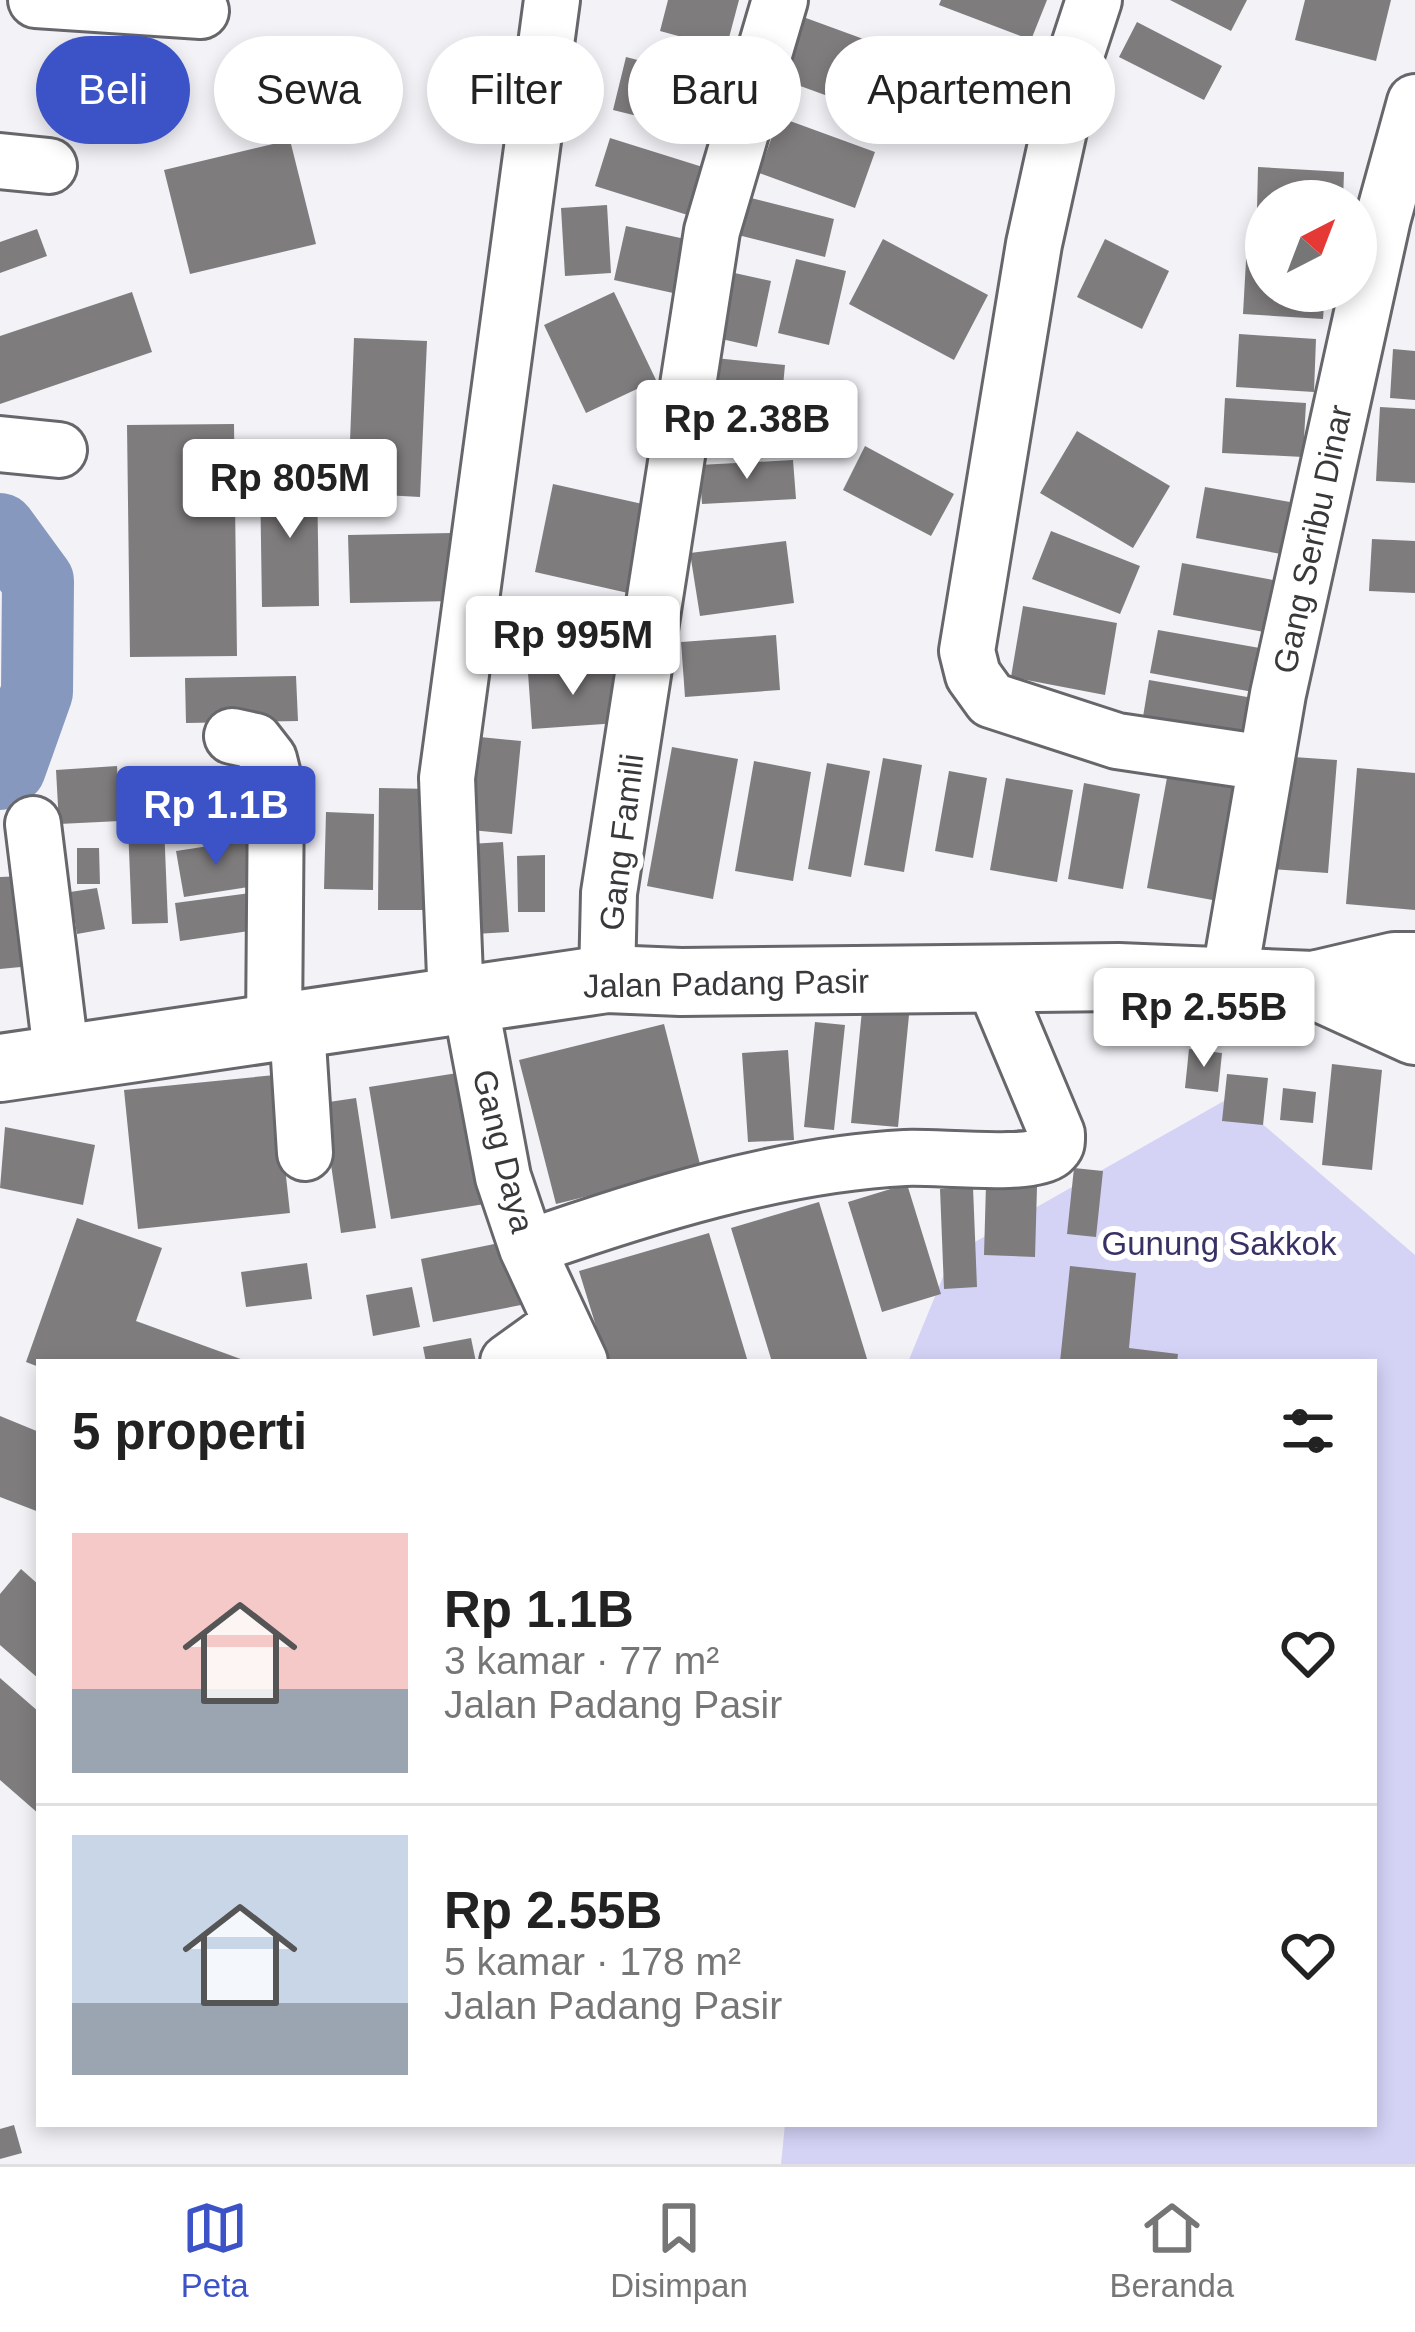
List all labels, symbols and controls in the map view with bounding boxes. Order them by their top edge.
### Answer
chip: Beli [36,36,190,144]
chip: Sewa [214,36,403,144]
chip: Filter [427,36,604,144]
chip: Baru [628,36,801,144]
chip: Apartemen [825,36,1115,144]
north arrow [1245,180,1377,312]
map controls [1245,180,1377,312]
pin: Rp 2.38B [623,380,871,482]
text: Rp 2.38B [664,397,830,440]
street label: Gang Seribu Dinar [1266,402,1359,677]
pin: Rp 805M [179,439,401,541]
text: Rp 805M [210,456,370,499]
pin: Rp 995M [462,596,684,698]
text: Rp 995M [493,613,653,656]
street label: Gang Famili [592,752,651,933]
pin: Rp 1.1B [105,766,327,868]
text: Rp 1.1B [143,783,289,826]
street label: Jalan Padang Pasir [583,963,869,1004]
pin: Rp 2.55B [1080,968,1328,1070]
text: Rp 2.55B [1121,985,1287,1028]
street label: Gang Daya [465,1066,542,1237]
park label: Gunung Sakkok [1102,1225,1337,1262]
icon: filters [1275,1398,1341,1464]
text: 5 properti [72,1403,307,1460]
icon: home [168,1581,312,1725]
text: Rp 1.1B [444,1581,634,1638]
icon: heart [1275,1620,1341,1686]
text: 3 kamar · 77 m² [444,1639,719,1682]
text: Jalan Padang Pasir [444,1683,782,1726]
text: Rp 2.55B [444,1882,662,1939]
icon: home [168,1883,312,2027]
icon: heart [1275,1922,1341,1988]
text: 5 kamar · 178 m² [444,1940,741,1983]
text: Jalan Padang Pasir [444,1984,782,2027]
tab: Peta [181,2195,249,2305]
tab: Disimpan [610,2195,748,2305]
tab: Beranda [1109,2195,1234,2305]

